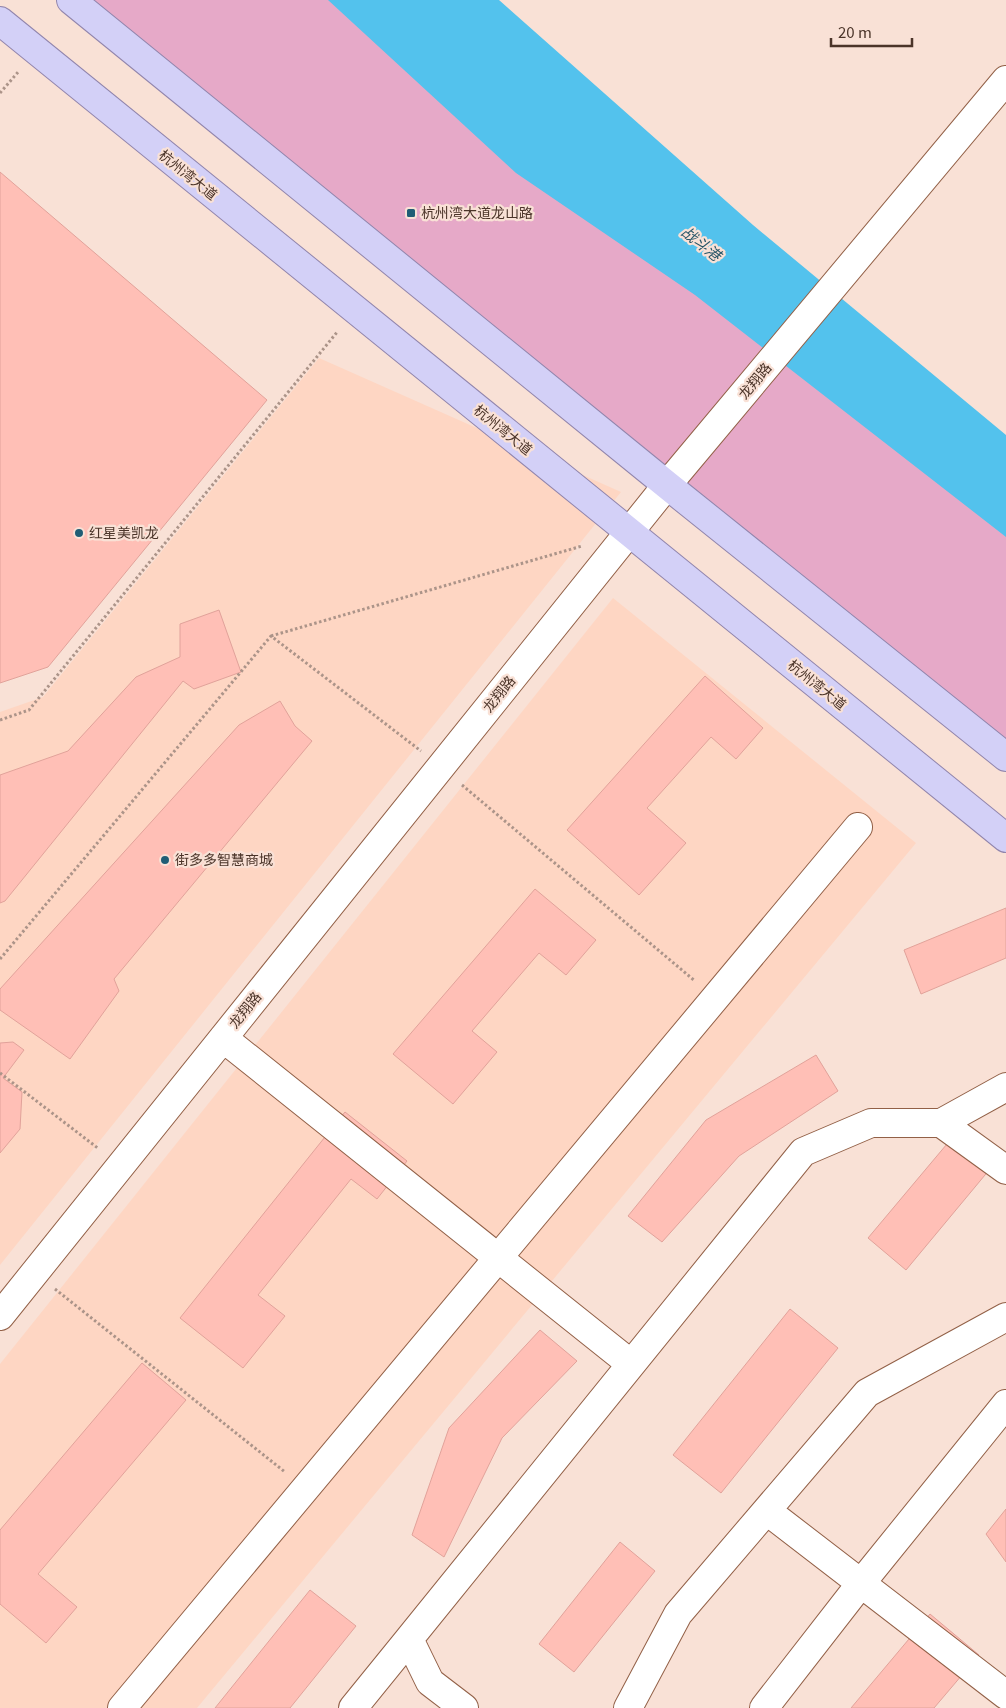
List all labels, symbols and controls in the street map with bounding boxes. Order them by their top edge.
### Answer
scale bar [831,15,912,47]
text: 20 m [838,21,872,42]
street label: 杭州湾大道 [155,144,222,204]
place label: 杭州湾大道龙山路 [421,202,533,222]
marker: 杭州湾大道龙山路 [405,207,417,219]
water label: 战斗港 [678,221,728,266]
street label: 龙翔路 [733,358,775,403]
street label: 杭州湾大道 [470,399,537,459]
place label: 红星美凯龙 [89,522,159,542]
marker: 红星美凯龙 [73,527,85,539]
street label: 杭州湾大道 [784,654,851,714]
street label: 龙翔路 [477,671,519,716]
place label: 街多多智慧商城 [175,849,273,869]
marker: 街多多智慧商城 [159,854,171,866]
street label: 龙翔路 [223,987,265,1032]

